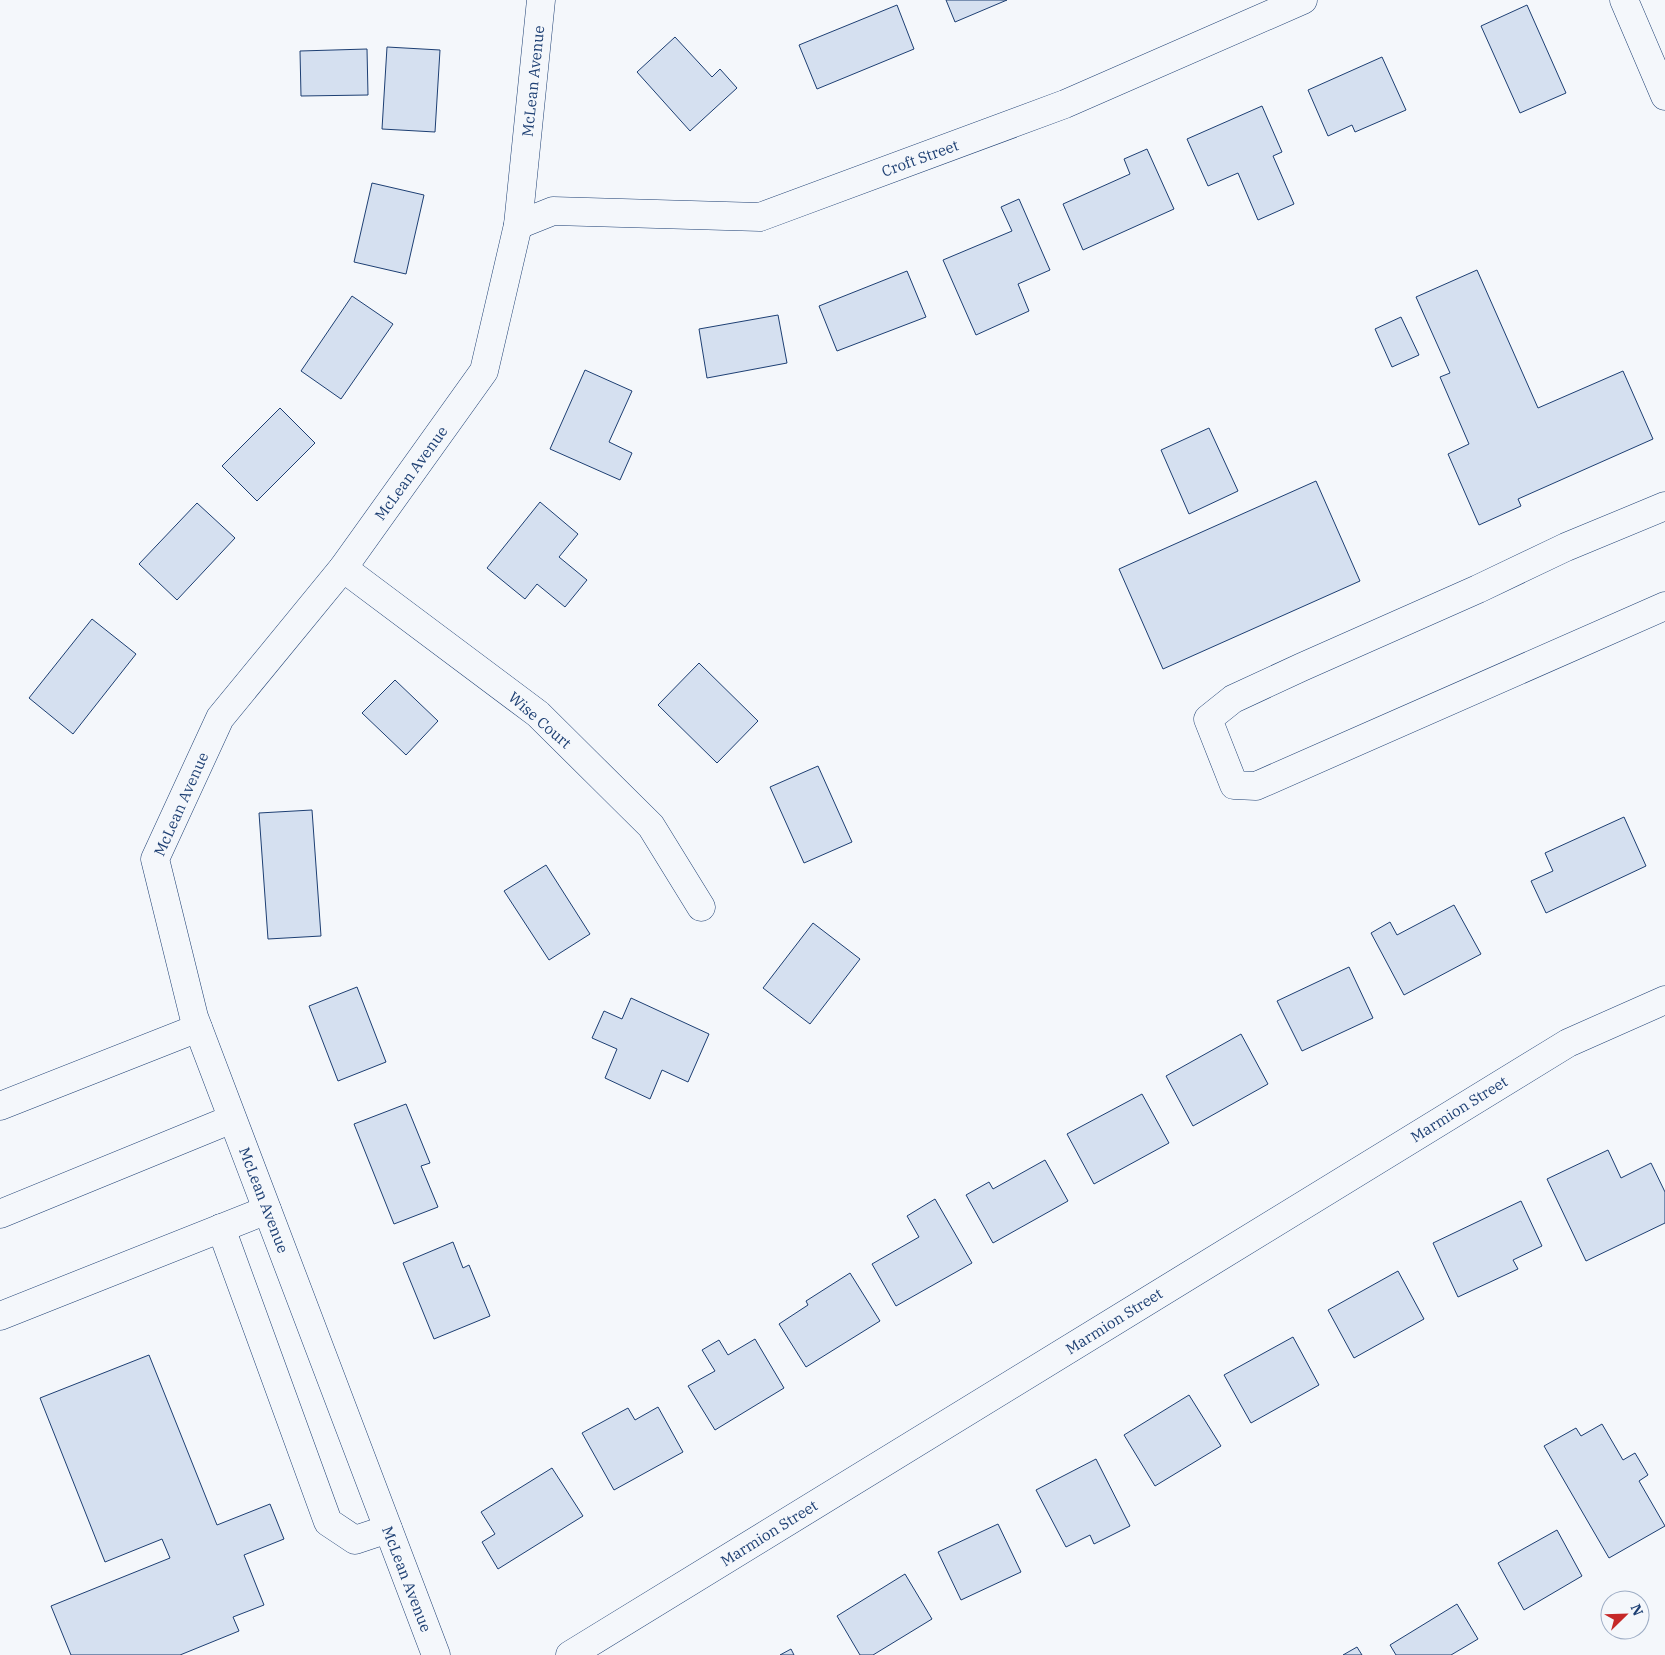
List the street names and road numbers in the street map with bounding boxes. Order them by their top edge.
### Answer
street label: McLean Avenue [518,24,548,138]
street label: Croft Street [879,135,961,181]
street label: McLean Avenue [370,422,452,524]
street label: Wise Court [505,687,575,753]
street label: McLean Avenue [150,749,212,859]
street label: Marmion Street [1407,1072,1511,1146]
street label: McLean Avenue [235,1144,293,1256]
street label: Marmion Street [1062,1284,1166,1358]
street label: Marmion Street [717,1496,821,1570]
street label: McLean Avenue [378,1523,436,1635]

